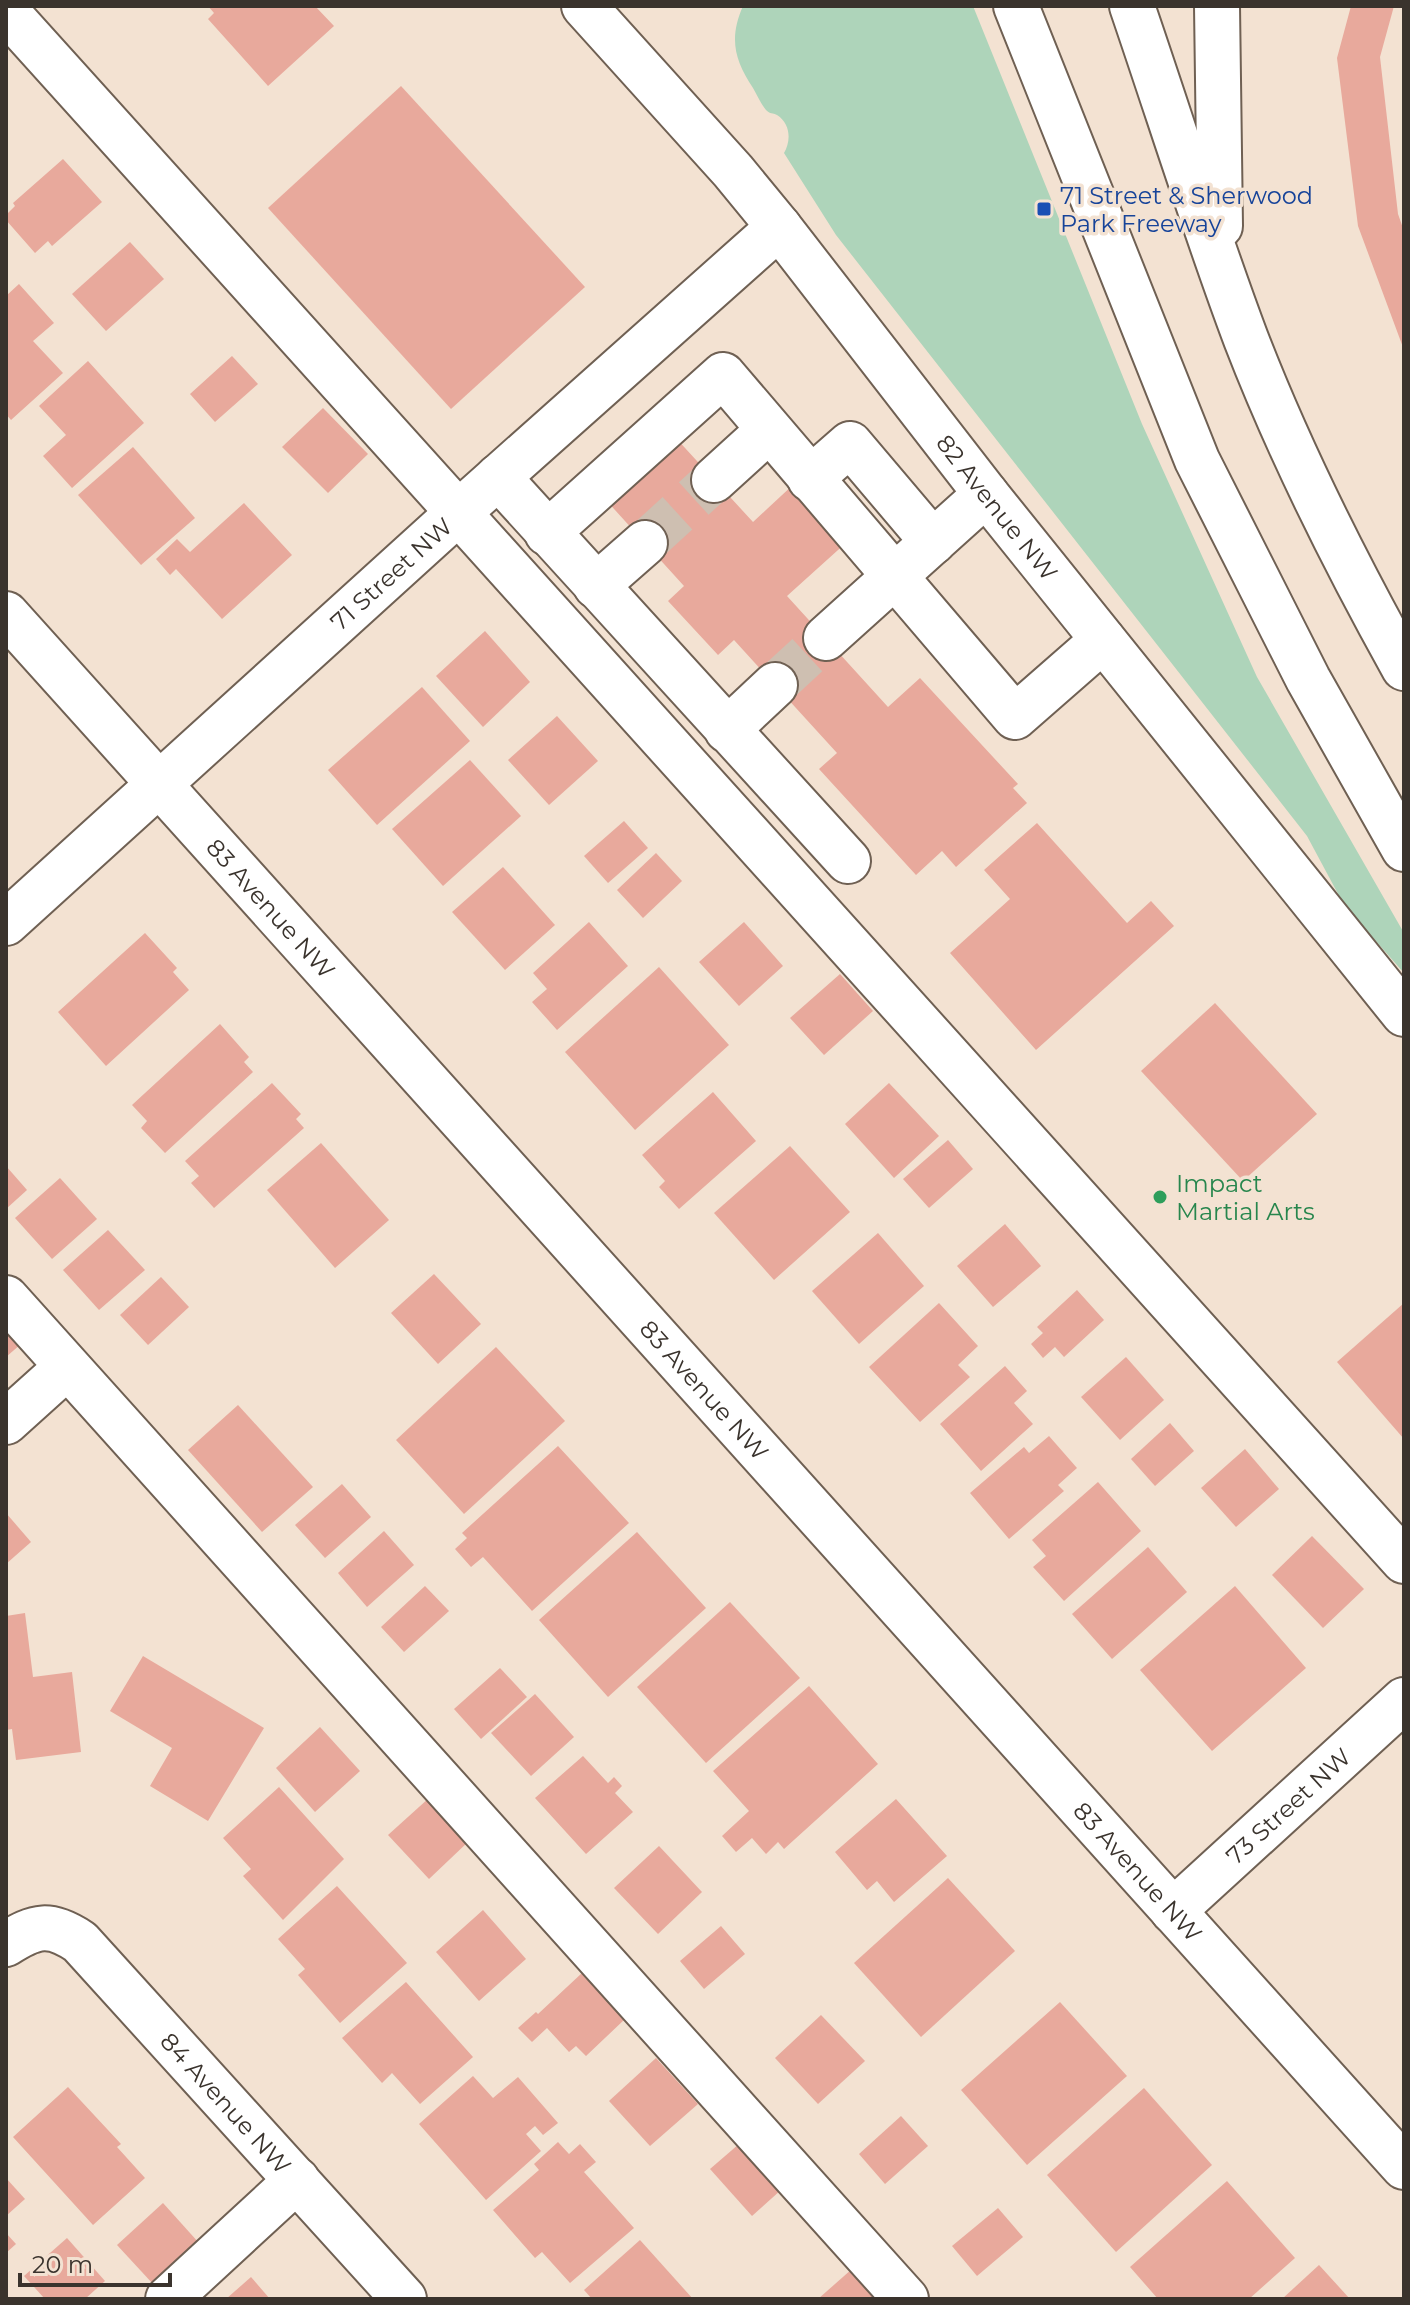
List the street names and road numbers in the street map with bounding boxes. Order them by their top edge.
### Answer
street label: 82 Avenue NW [931,429,1064,586]
street label: 71 Street NW [324,511,458,636]
street label: 83 Avenue NW [201,833,341,984]
street label: 83 Avenue NW [634,1314,775,1466]
street label: 73 Street NW [1220,1742,1356,1870]
street label: 83 Avenue NW [1068,1796,1208,1947]
street label: 84 Avenue NW [155,2026,297,2179]

